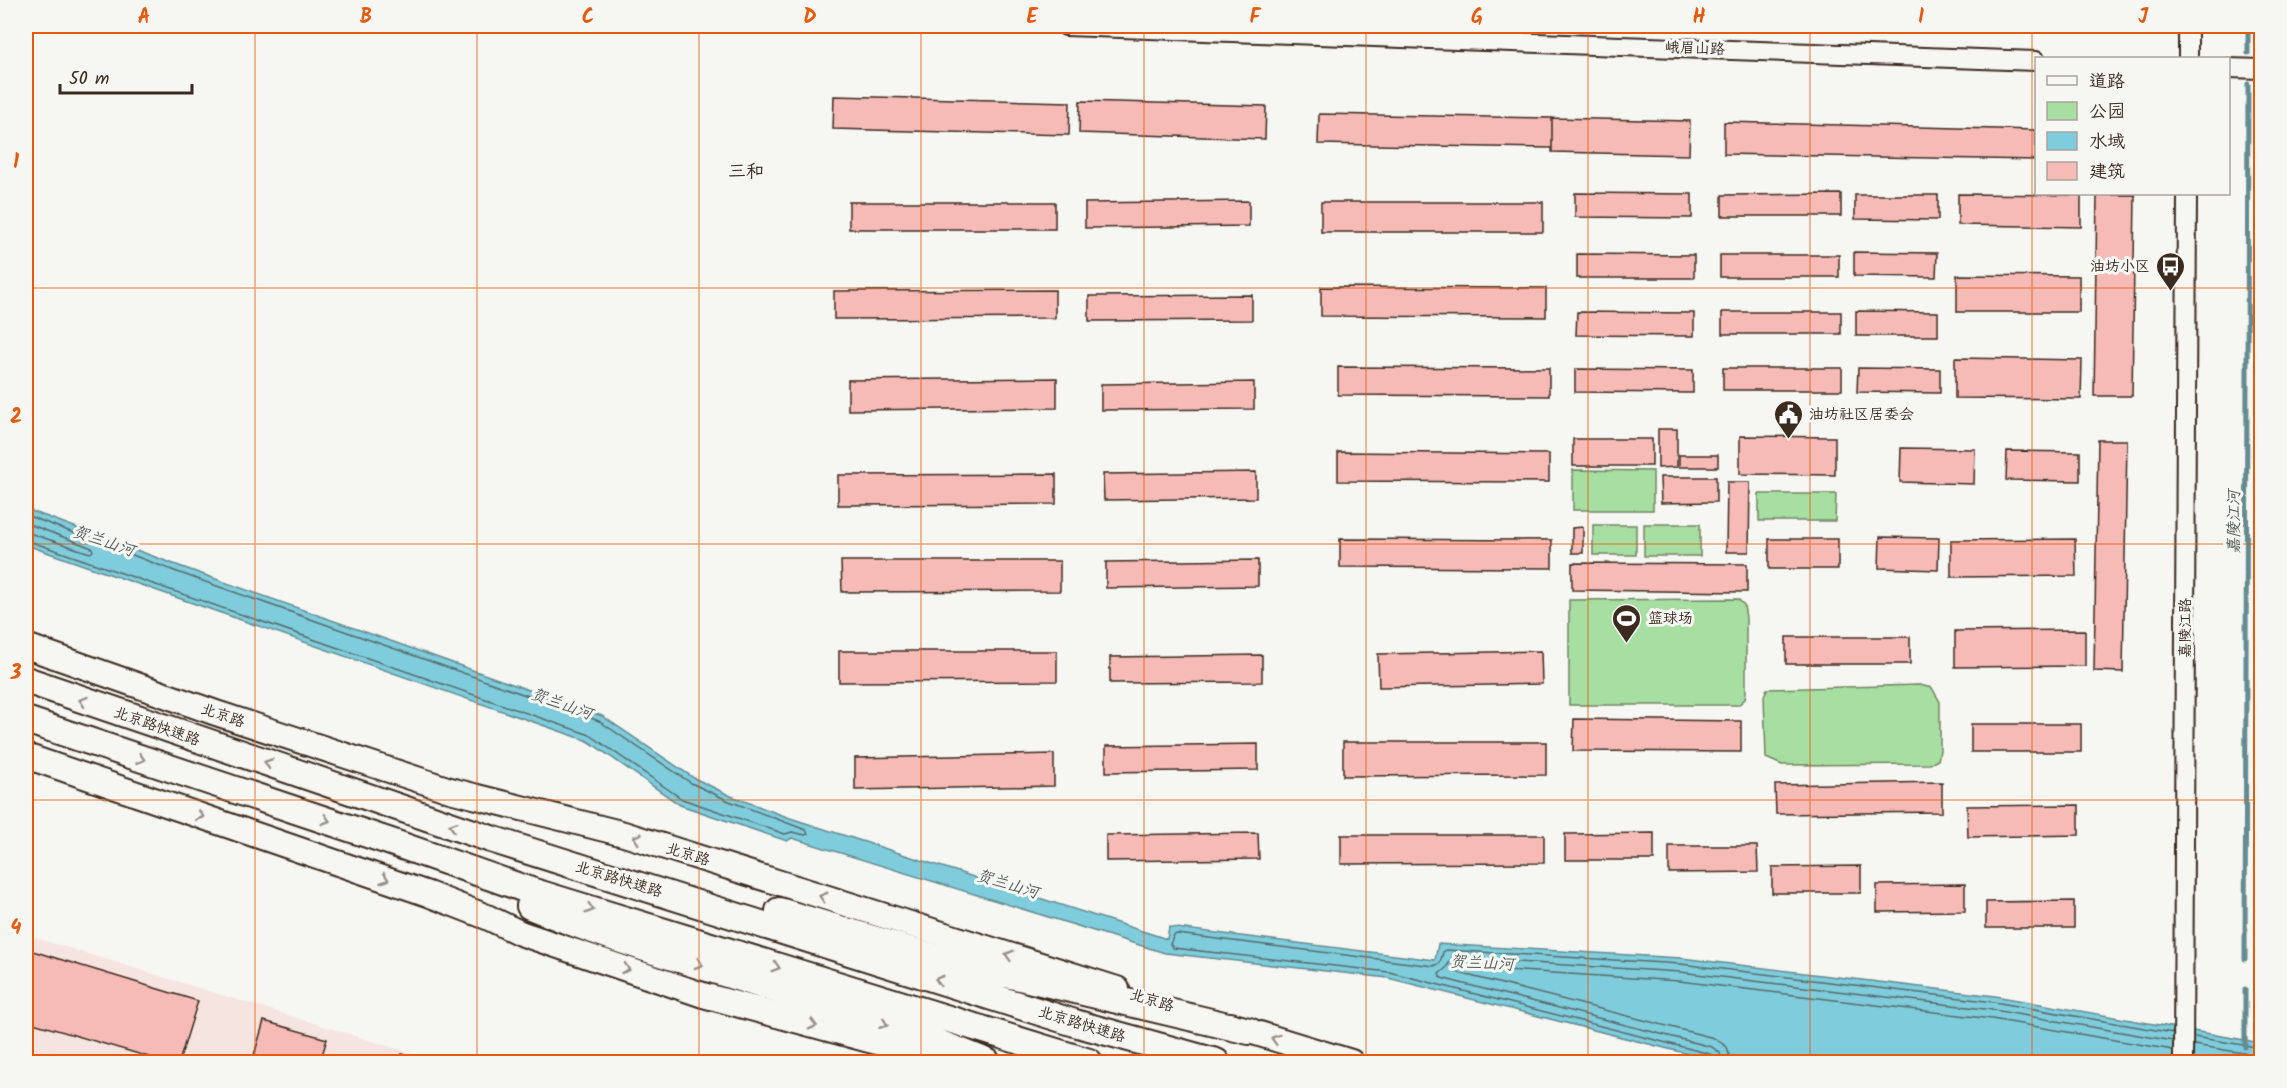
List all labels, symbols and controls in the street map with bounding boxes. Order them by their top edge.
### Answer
text: A [138,2,150,34]
text: B [360,2,372,34]
text: C [582,2,594,34]
text: D [803,2,817,34]
text: E [1026,2,1038,34]
text: F [1250,2,1262,34]
text: G [1471,2,1483,34]
text: H [1692,2,1706,34]
text: I [1918,2,1924,34]
text: J [2138,2,2149,34]
street label: 峨眉山路 [1665,36,1725,62]
scale bar [60,57,192,95]
legend [2035,57,2230,195]
text: 50 m [69,65,109,94]
text: 道路 [2089,68,2125,97]
text: 公园 [2089,98,2125,127]
text: 水域 [2089,128,2125,157]
text: 1 [13,147,19,179]
district label: 三和 [728,158,764,187]
text: 建筑 [2089,158,2125,187]
bus stop icon: 油坊小区 [2155,250,2187,292]
place label: 油坊小区 [2090,255,2150,279]
public building icon: 油坊社区居委会 [1772,398,1804,440]
text: 2 [10,402,22,434]
place label: 油坊社区居委会 [1809,403,1914,427]
water label: 嘉陵江河 [2222,487,2247,554]
water label: 贺兰山河 [69,519,141,565]
street label: 嘉陵江路 [2174,598,2198,658]
sports icon: 篮球场 [1611,602,1643,644]
place label: 篮球场 [1648,607,1693,631]
text: 3 [10,658,22,690]
water label: 贺兰山河 [527,682,599,728]
one-way arrow [78,695,89,708]
street label: 北京路 [197,697,248,735]
street label: 北京路快速路 [110,701,203,753]
one-way arrow [135,751,146,764]
one-way arrow [263,758,274,771]
one-way arrow [194,809,205,822]
one-way arrow [320,813,331,825]
one-way arrow [448,821,459,834]
one-way arrow [632,833,643,846]
street label: 北京路 [663,837,713,873]
street label: 北京路快速路 [572,855,665,905]
water label: 贺兰山河 [973,863,1045,907]
one-way arrow [379,872,390,885]
one-way arrow [818,891,829,904]
one-way arrow [584,902,595,914]
text: 4 [11,913,22,945]
water label: 贺兰山河 [1449,949,1518,978]
one-way arrow [1004,950,1015,962]
one-way arrow [693,957,704,970]
one-way arrow [770,960,781,972]
one-way arrow [620,962,631,975]
one-way arrow [934,975,945,987]
street label: 北京路 [1127,983,1177,1019]
street label: 北京路快速路 [1035,1000,1128,1050]
one-way arrow [879,1016,889,1029]
one-way arrow [807,1018,818,1030]
one-way arrow [1270,1034,1281,1046]

